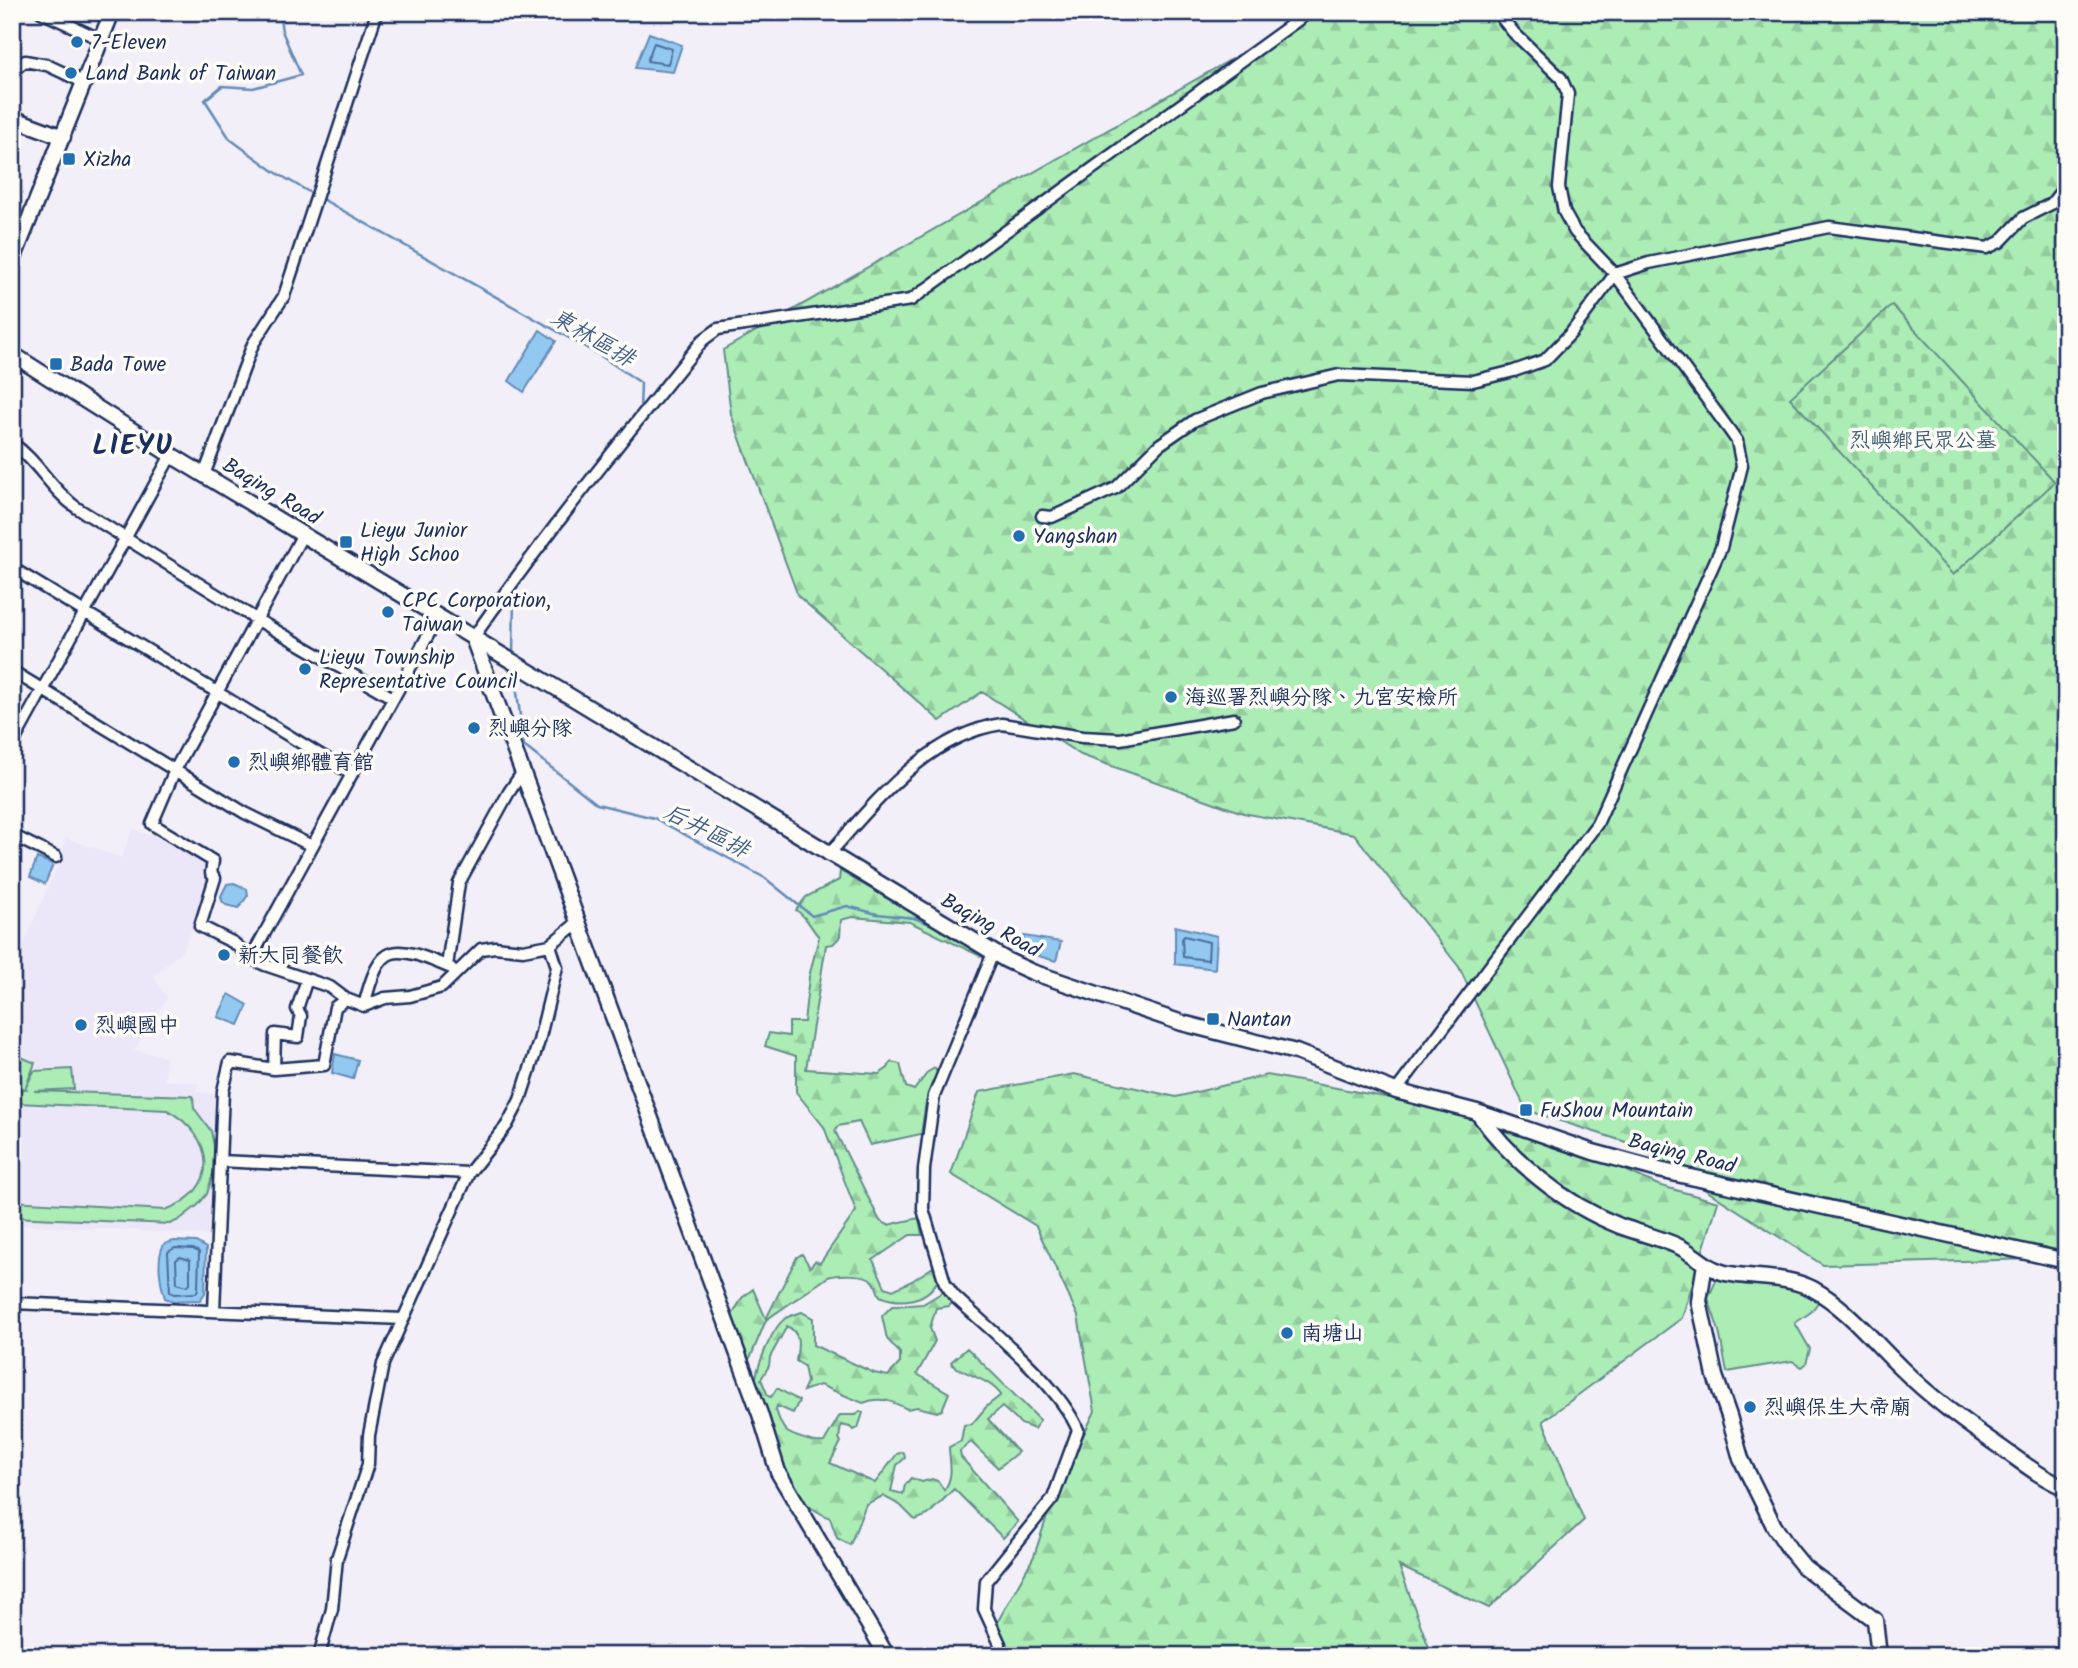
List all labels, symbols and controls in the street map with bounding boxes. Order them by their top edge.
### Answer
place label: 7-Eleven [91,27,167,60]
marker: 7-Eleven [69,34,85,50]
place label: Land Bank of Taiwan [85,58,276,91]
marker: Land Bank of Taiwan [63,65,79,81]
place label: Xizha [83,144,131,177]
marker: Xizha [61,151,77,167]
water label: 東林區排 [543,300,643,378]
place label: Bada Towe [70,349,167,382]
marker: Bada Towe [48,356,64,372]
district label: LIEYU [92,424,174,469]
park label: 烈嶼鄉民眾公墓 [1850,425,1997,458]
street label: Baqing Road [216,450,327,535]
place label: Lieyu Junior High Schoo [360,515,468,572]
place label: Yangshan [1033,521,1117,554]
marker: Yangshan [1011,528,1027,544]
marker: Lieyu Junior High Schoo [338,534,354,550]
place label: CPC Corporation, Taiwan [402,585,551,642]
marker: CPC Corporation, Taiwan [380,604,396,620]
place label: Lieyu Township Representative Council [319,642,517,699]
marker: Lieyu Township Representative Council [297,661,313,677]
place label: 海巡署烈嶼分隊、九宮安檢所 [1185,682,1458,715]
marker: 海巡署烈嶼分隊、九宮安檢所 [1163,689,1179,705]
place label: 烈嶼分隊 [488,713,572,746]
marker: 烈嶼分隊 [466,720,482,736]
place label: 烈嶼鄉體育館 [248,747,374,780]
marker: 烈嶼鄉體育館 [226,754,242,770]
water label: 后井區排 [657,795,757,870]
street label: Baqing Road [934,885,1047,968]
place label: 新大同餐飲 [238,940,343,973]
marker: 新大同餐飲 [216,947,232,963]
place label: Nantan [1227,1004,1291,1037]
place label: 烈嶼國中 [95,1010,179,1043]
marker: Nantan [1205,1011,1221,1027]
marker: 烈嶼國中 [73,1017,89,1033]
place label: FuShou Mountain [1540,1095,1693,1128]
marker: FuShou Mountain [1518,1102,1534,1118]
street label: Baqing Road [1624,1125,1739,1184]
place label: 南塘山 [1301,1318,1364,1351]
marker: 南塘山 [1279,1325,1295,1341]
place label: 烈嶼保生大帝廟 [1764,1392,1911,1425]
marker: 烈嶼保生大帝廟 [1742,1399,1758,1415]

